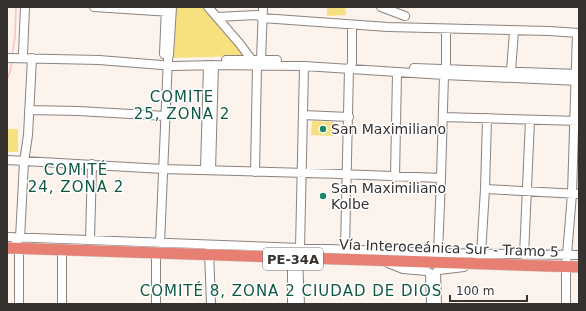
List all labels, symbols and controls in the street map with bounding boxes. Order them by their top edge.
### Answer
district label: COMITE 25, ZONA 2 [134,88,230,123]
place label: San Maximiliano [331,121,446,137]
marker: San Maximiliano [318,124,328,134]
district label: COMITÉ 24, ZONA 2 [28,160,124,196]
place label: San Maximiliano Kolbe [331,180,446,212]
marker: San Maximiliano Kolbe [318,191,328,201]
street label: Vía Interoceánica Sur - Tramo 5 [339,236,559,260]
road number: PE-34A [263,248,323,270]
scale bar [450,277,527,303]
district label: COMITÉ 8, ZONA 2 CIUDAD DE DIOS [140,281,442,300]
text: 100 m [456,284,494,298]

